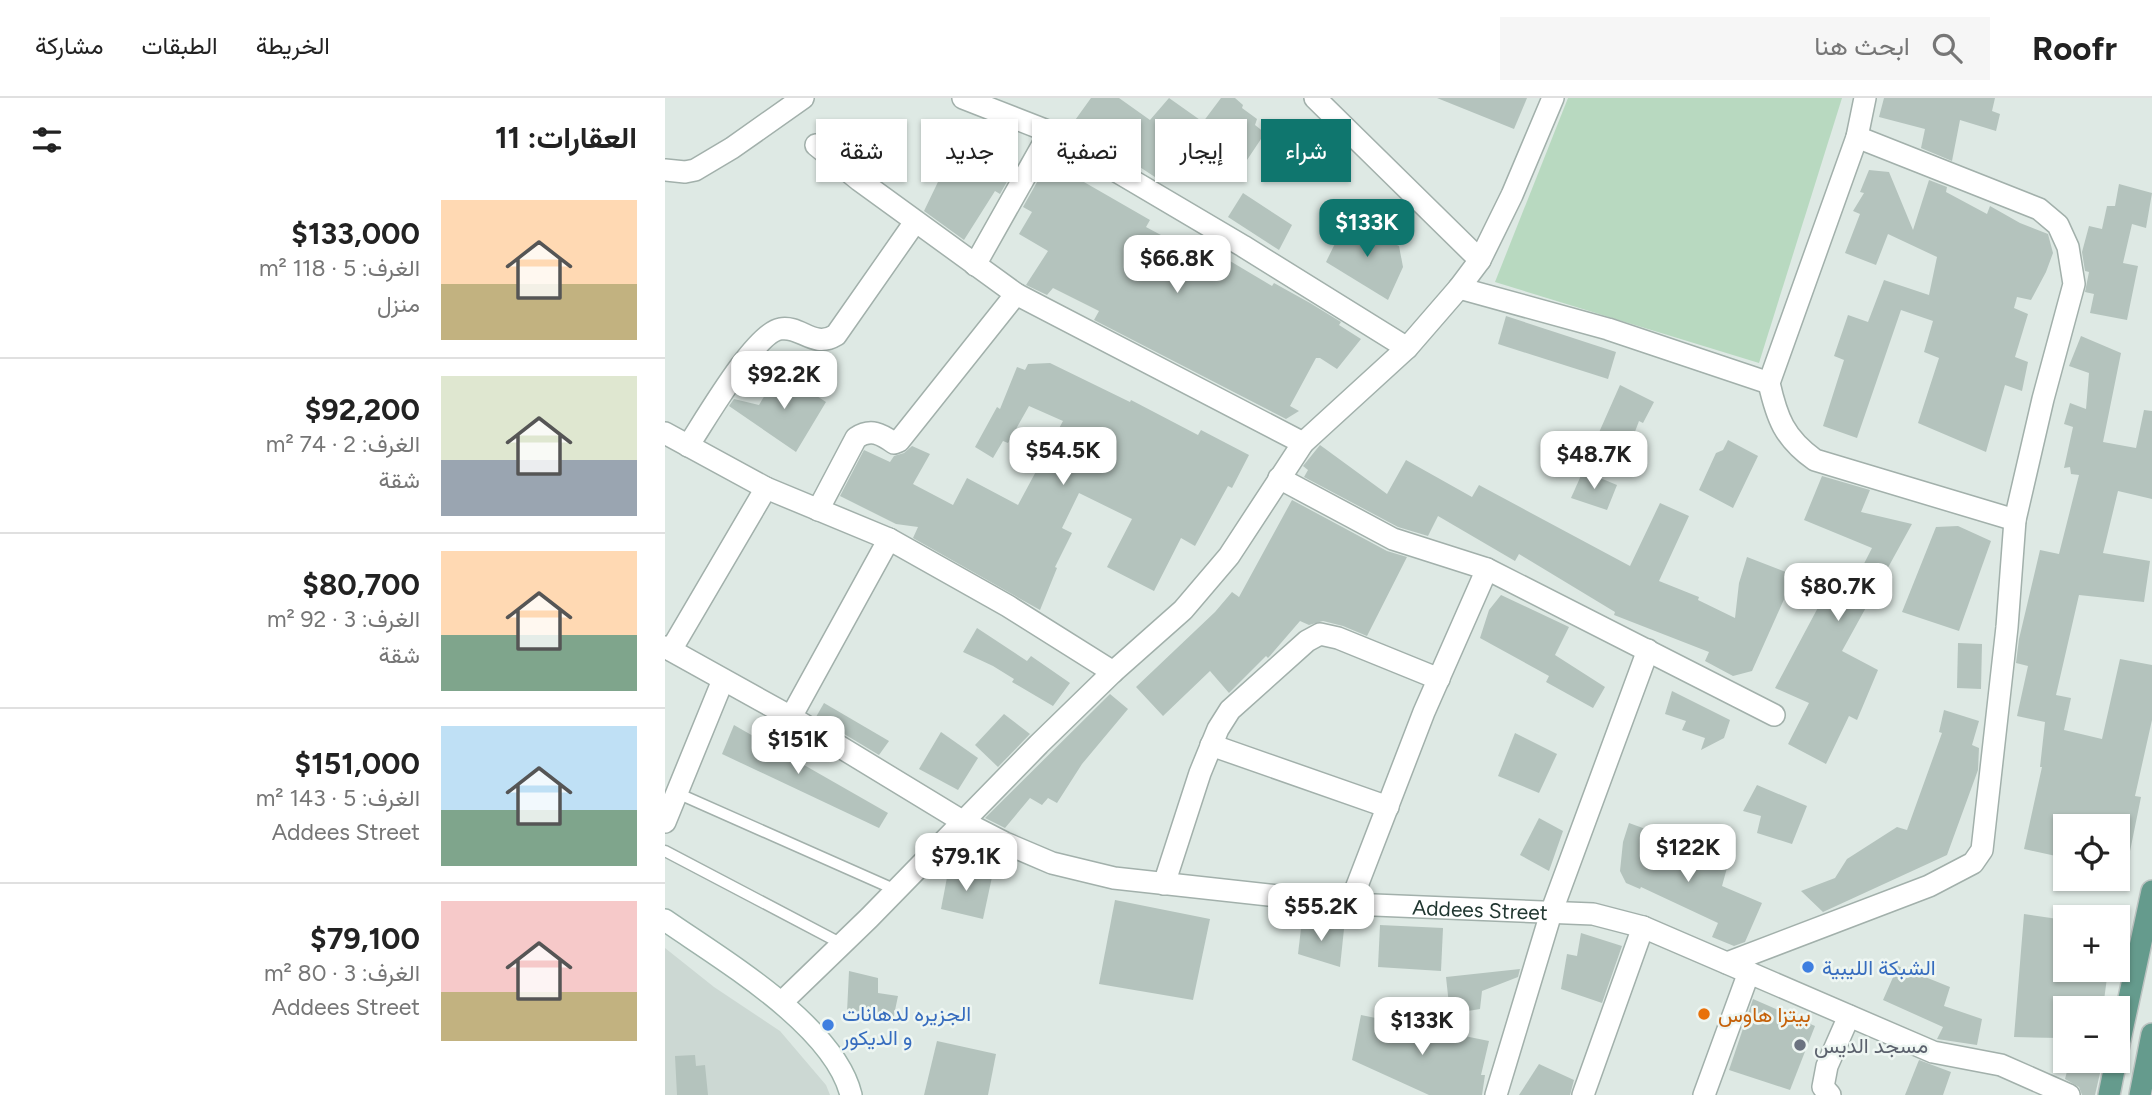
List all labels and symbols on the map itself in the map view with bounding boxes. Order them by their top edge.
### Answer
pin: $133K [1318,200,1416,259]
pin: $66.8K [1120,236,1234,295]
pin: $92.2K [727,352,841,411]
pin: $54.5K [1006,428,1120,487]
pin: $48.7K [1537,432,1651,491]
pin: $80.7K [1781,564,1895,623]
pin: $151K [749,716,847,776]
pin: $122K [1639,824,1737,884]
pin: $79.1K [909,834,1023,893]
pin: $55.2K [1264,884,1378,943]
street label: Addees Street [1412,894,1548,925]
place label: الشبكة الليبية [1822,955,1936,980]
marker: الشبكة الليبية [1800,959,1816,975]
pin: $133K [1373,998,1471,1057]
place label: الجزيره لدهانات و الديكور [841,1001,971,1051]
place label: بيتزا هاوس [1718,1002,1811,1028]
marker: بيتزا هاوس [1696,1006,1712,1022]
marker: الجزيره لدهانات و الديكور [820,1017,836,1033]
place label: مسجد الديس [1814,1033,1928,1058]
marker: مسجد الديس [1792,1037,1808,1053]

